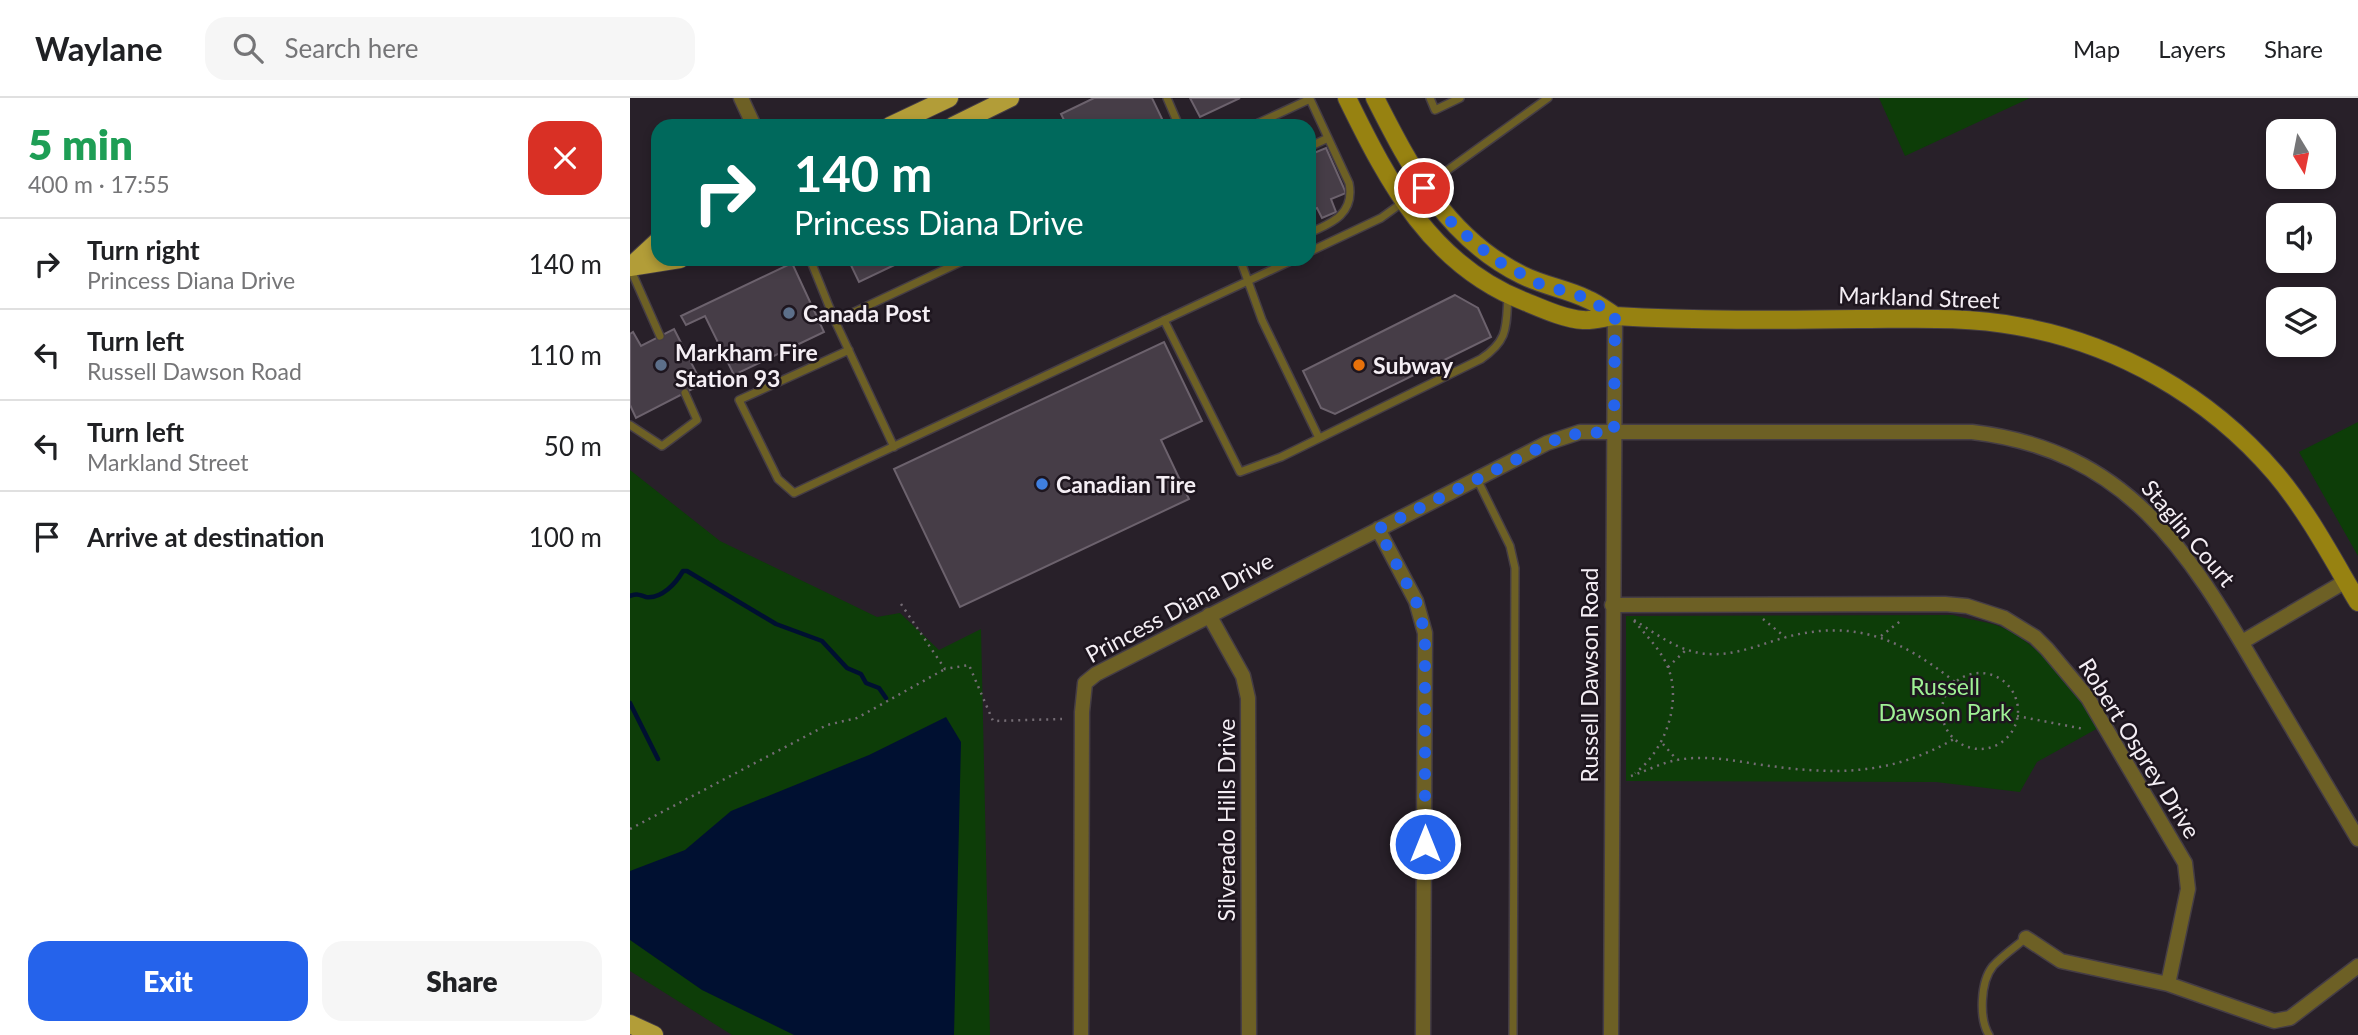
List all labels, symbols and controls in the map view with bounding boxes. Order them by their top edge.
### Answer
search box [205,17,695,80]
text: Waylane [35,28,163,68]
icon: search [229,29,267,67]
text: Search here [285,32,419,64]
text: Map [2073,34,2120,63]
text: Layers [2158,34,2226,63]
text: Share [2264,34,2323,63]
text: 5 min [28,119,133,169]
north arrow [2266,119,2336,189]
map controls [2266,119,2336,357]
button: close [528,121,602,195]
text: 140 m [794,144,932,202]
icon: right [679,147,770,238]
pin [1394,158,1454,218]
icon: arrive [1405,169,1443,207]
text: 400 m · 17:55 [28,170,170,198]
text: Princess Diana Drive [794,203,1084,242]
button: sound [2266,203,2336,273]
text: Turn right [87,234,200,266]
icon: right [28,245,66,283]
text: 140 m [529,248,602,280]
text: Princess Diana Drive [87,266,295,294]
street label: Markland Street [1838,280,2001,314]
button: layers [2266,287,2336,357]
place label: Canada Post [803,299,931,327]
marker: Canada Post [781,305,797,321]
text: Turn left [87,325,184,357]
icon: left [28,336,66,374]
place label: Markham Fire Station 93 [675,338,818,392]
text: 110 m [529,339,602,371]
place label: Subway [1373,351,1454,379]
text: Russell Dawson Road [87,357,302,385]
marker: Markham Fire Station 93 [653,357,669,373]
marker: Subway [1351,357,1367,373]
text: Turn left [87,416,184,448]
icon: left [28,427,66,465]
text: 50 m [544,430,602,462]
text: Markland Street [87,448,249,476]
place label: Canadian Tire [1056,470,1196,498]
street label: Staglin Court [2136,474,2242,593]
marker: Canadian Tire [1034,476,1050,492]
icon: arrive [28,518,66,556]
text: Arrive at destination [87,521,324,553]
text: 100 m [529,521,602,553]
street label: Princess Diana Drive [1080,546,1278,668]
street label: Russell Dawson Road [1575,568,1603,782]
street label: Robert Osprey Drive [2073,653,2207,843]
park label: Russell Dawson Park [1878,672,2012,726]
street label: Silverado Hills Drive [1212,719,1240,921]
position arrow [1388,807,1462,881]
button: Exit [28,941,308,1021]
button: Share [322,941,602,1021]

